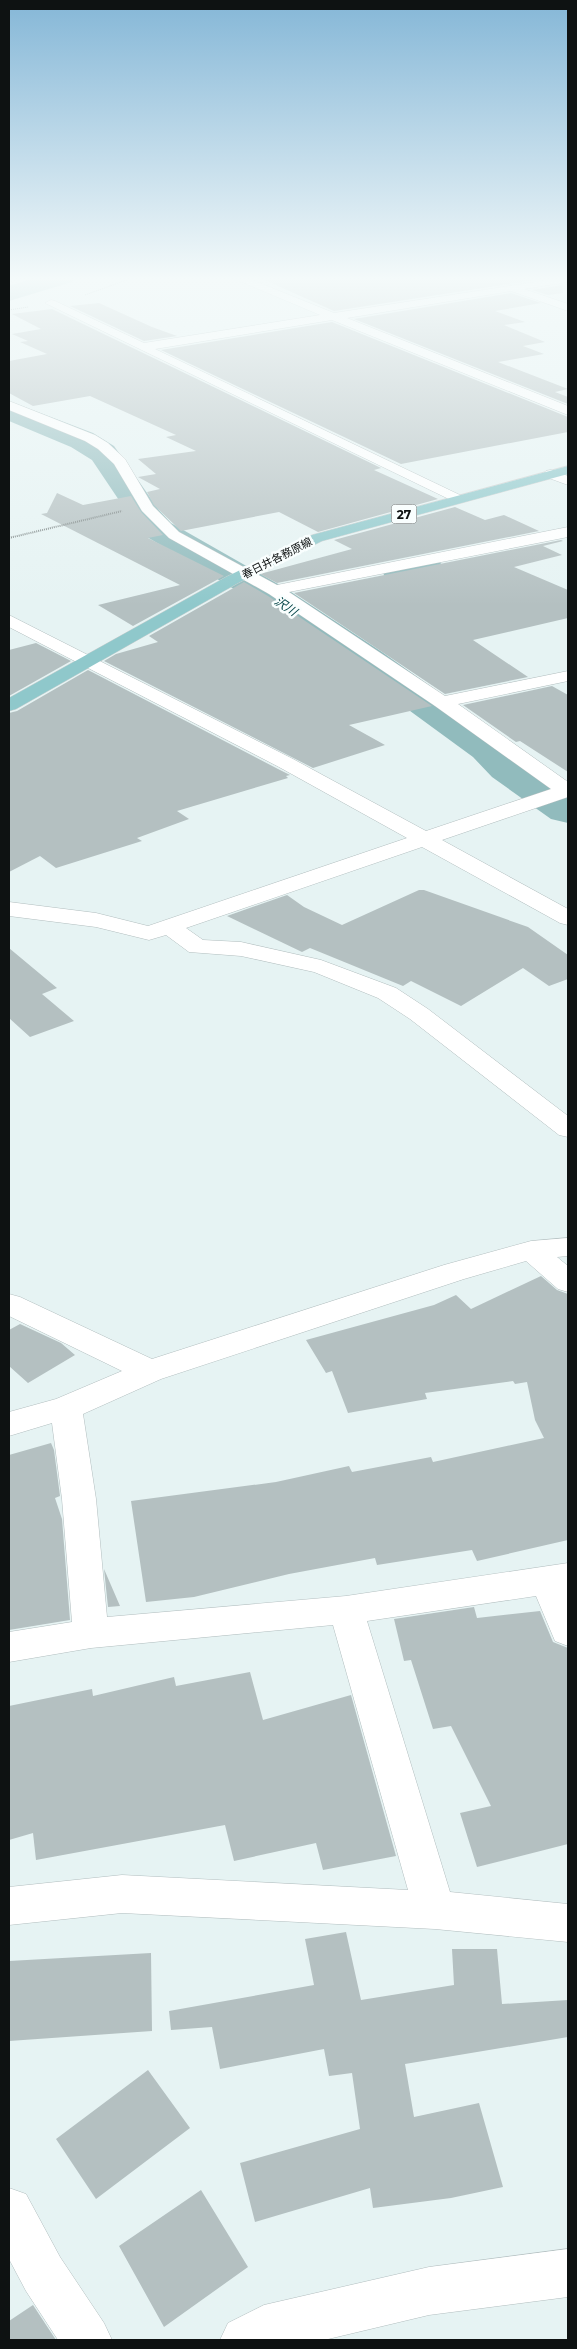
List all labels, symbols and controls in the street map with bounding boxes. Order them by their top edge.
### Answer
road number: 27 [392,504,416,524]
street label: 春日井各務原線 [240,534,314,582]
water label: 沢川 [272,593,302,620]

